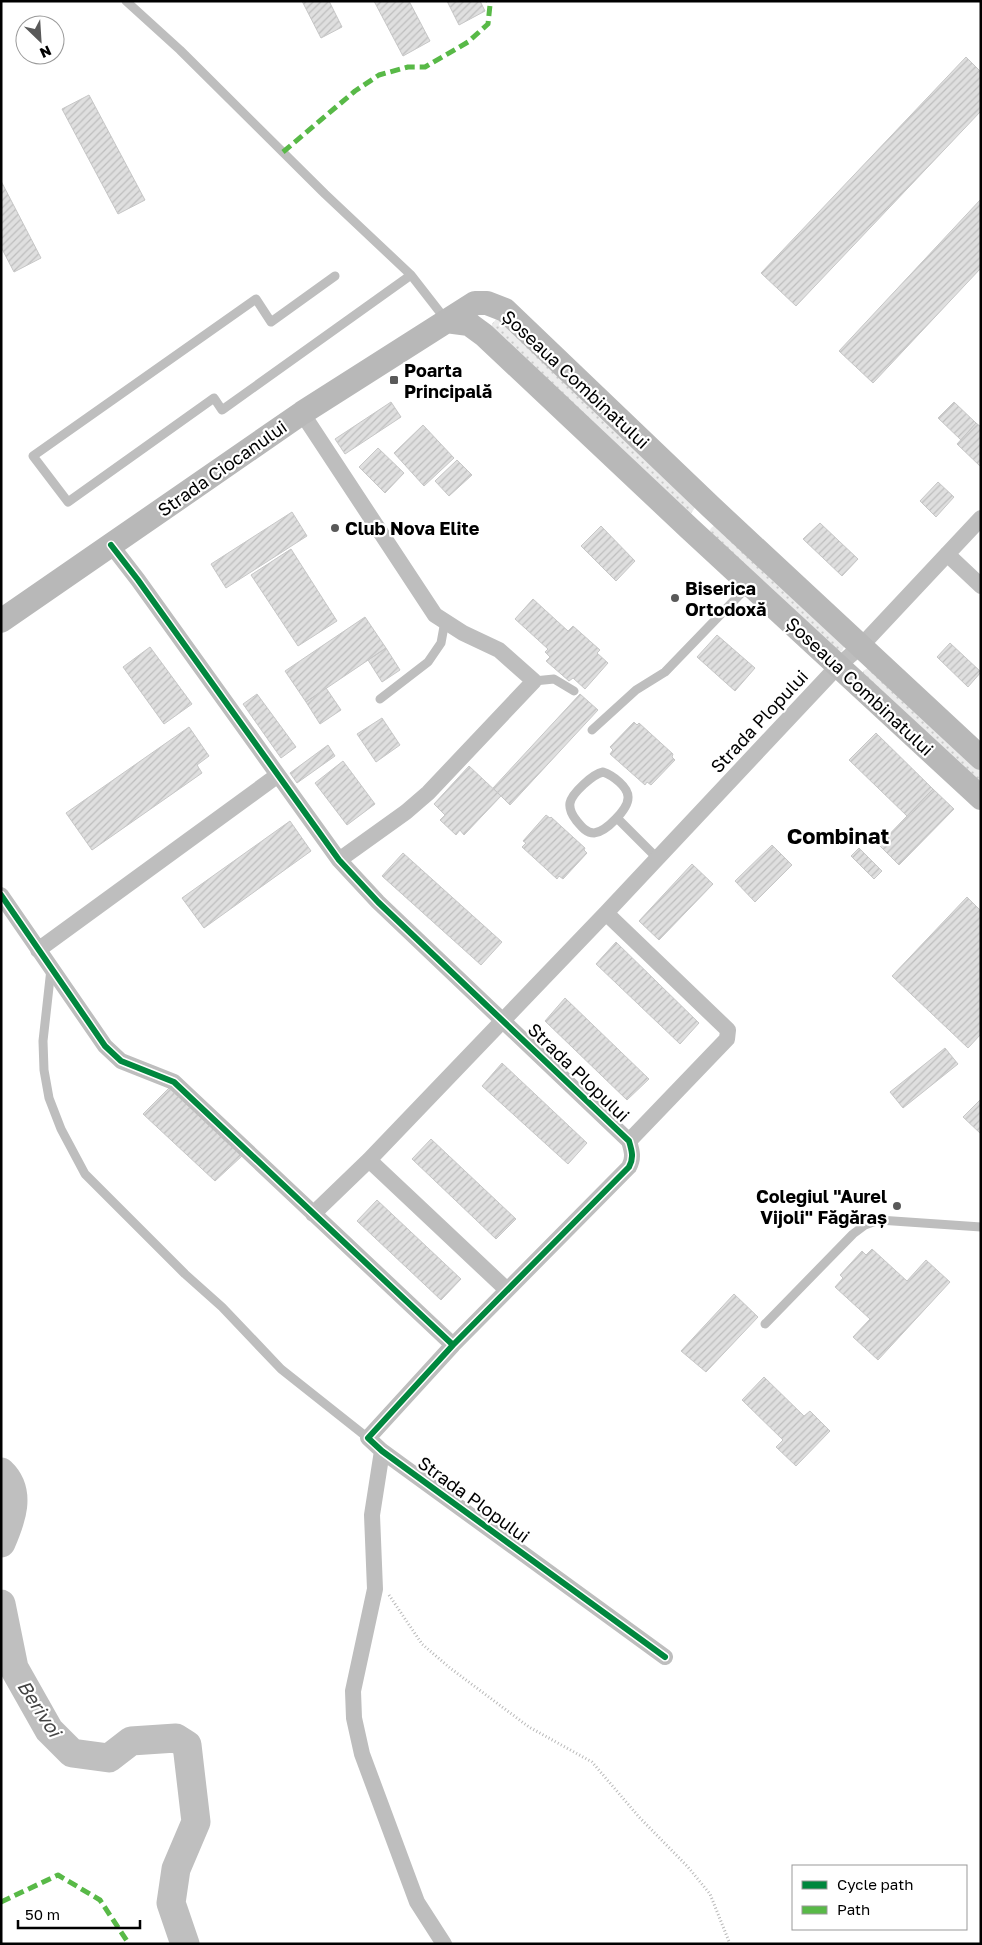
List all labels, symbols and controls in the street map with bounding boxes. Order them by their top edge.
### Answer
north arrow [15,15,65,65]
text: N [37,42,54,62]
street label: Șoseaua Combinatului [498,305,654,453]
place label: Poarta Principală [404,359,492,402]
marker: Poarta Principală [388,374,400,386]
street label: Strada Ciocanului [153,415,291,521]
place label: Club Nova Elite [345,517,480,539]
marker: Club Nova Elite [329,522,341,534]
place label: Biserica Ortodoxă [685,577,766,620]
marker: Biserica Ortodoxă [669,592,681,604]
street label: Șoseaua Combinatului [782,612,938,760]
street label: Strada Plopului [706,665,812,777]
district label: Combinat [787,822,889,849]
street label: Strada Plopului [524,1018,634,1126]
place label: Colegiul "Aurel Vijoli" Făgăraș [756,1185,887,1228]
marker: Colegiul "Aurel Vijoli" Făgăraș [891,1200,903,1212]
street label: Strada Plopului [414,1451,534,1547]
water label: Berivoi [13,1675,68,1742]
legend [792,1865,967,1930]
text: Cycle path [837,1875,913,1893]
scale bar [18,1898,140,1930]
text: Path [837,1900,870,1918]
text: 50 m [25,1905,60,1923]

